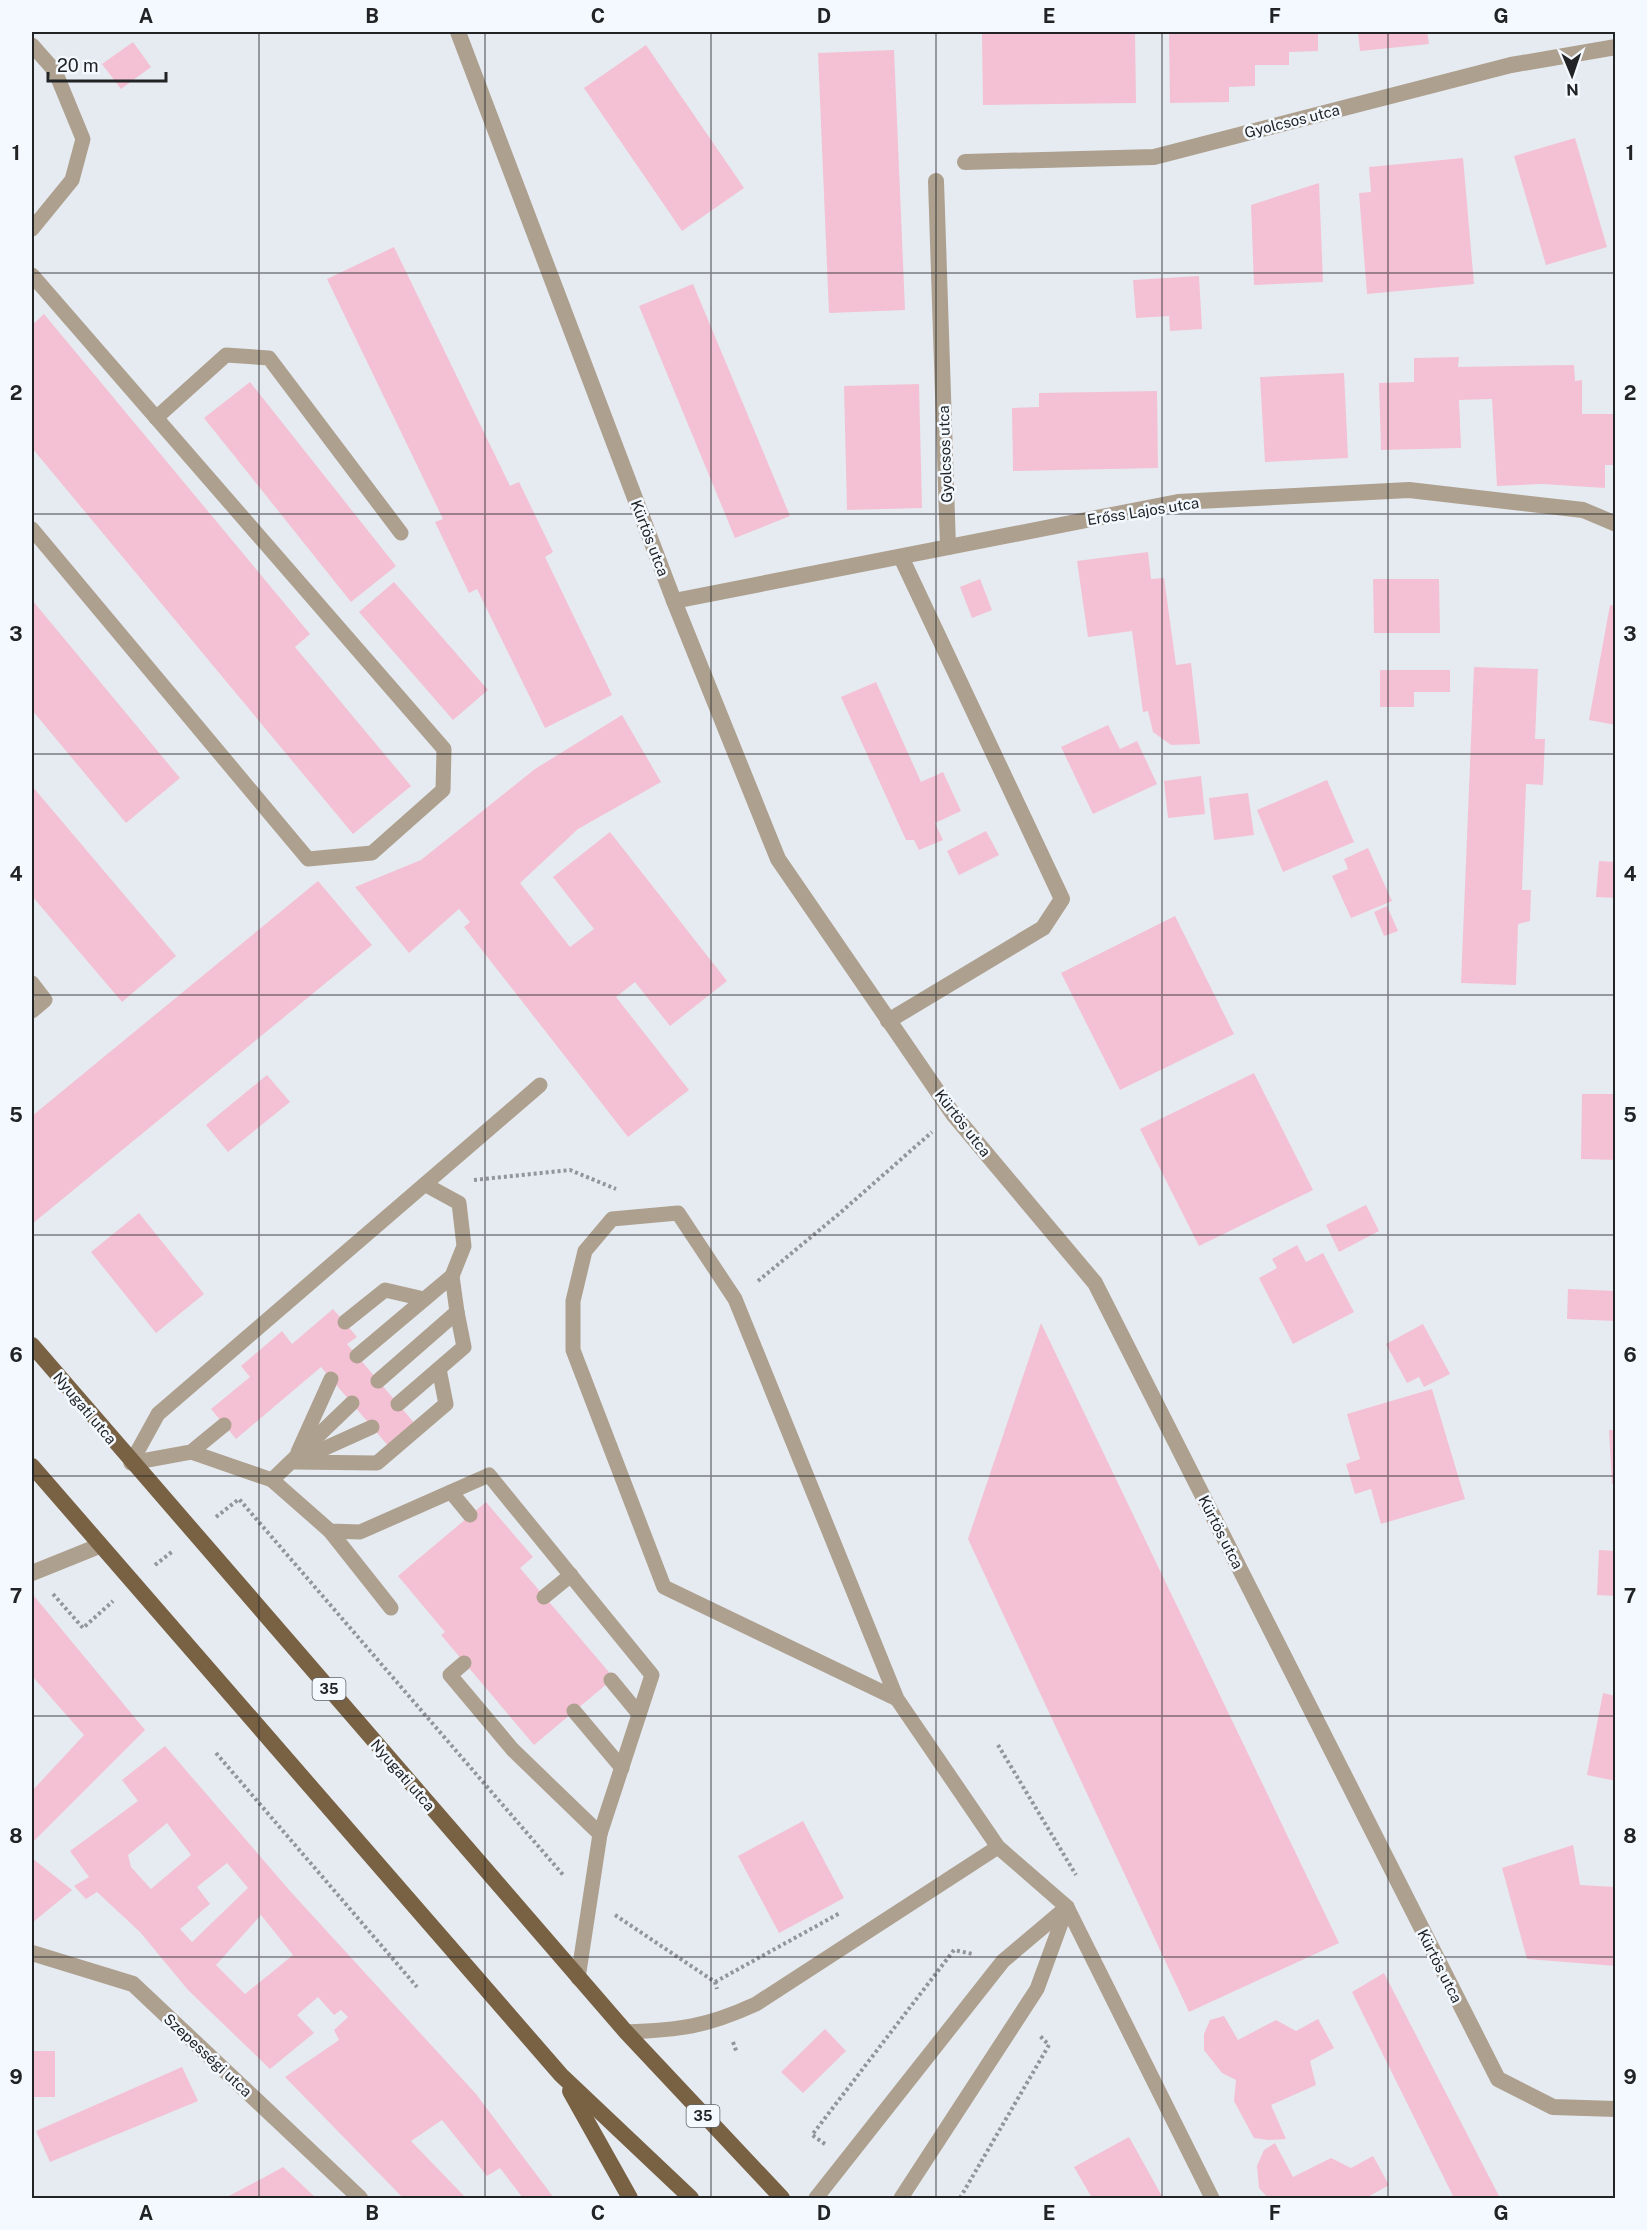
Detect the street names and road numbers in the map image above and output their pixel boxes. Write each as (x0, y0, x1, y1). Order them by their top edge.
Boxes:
street label: Gyolcsos utca (1243, 101, 1341, 141)
street label: Gyolcsos utca (935, 405, 955, 503)
street label: Erőss Lajos utca (1086, 494, 1200, 528)
street label: Kürtös utca (628, 498, 672, 578)
street label: Kürtös utca (932, 1086, 994, 1160)
street label: Nyugati utca (50, 1368, 120, 1448)
street label: Kürtös utca (1195, 1492, 1247, 1572)
road number: 35 (312, 1678, 346, 1700)
street label: Nyugati utca (367, 1736, 439, 1814)
street label: Kürtös utca (1414, 1926, 1466, 2006)
street label: Szepességi utca (161, 2010, 255, 2100)
road number: 35 (686, 2105, 720, 2127)

